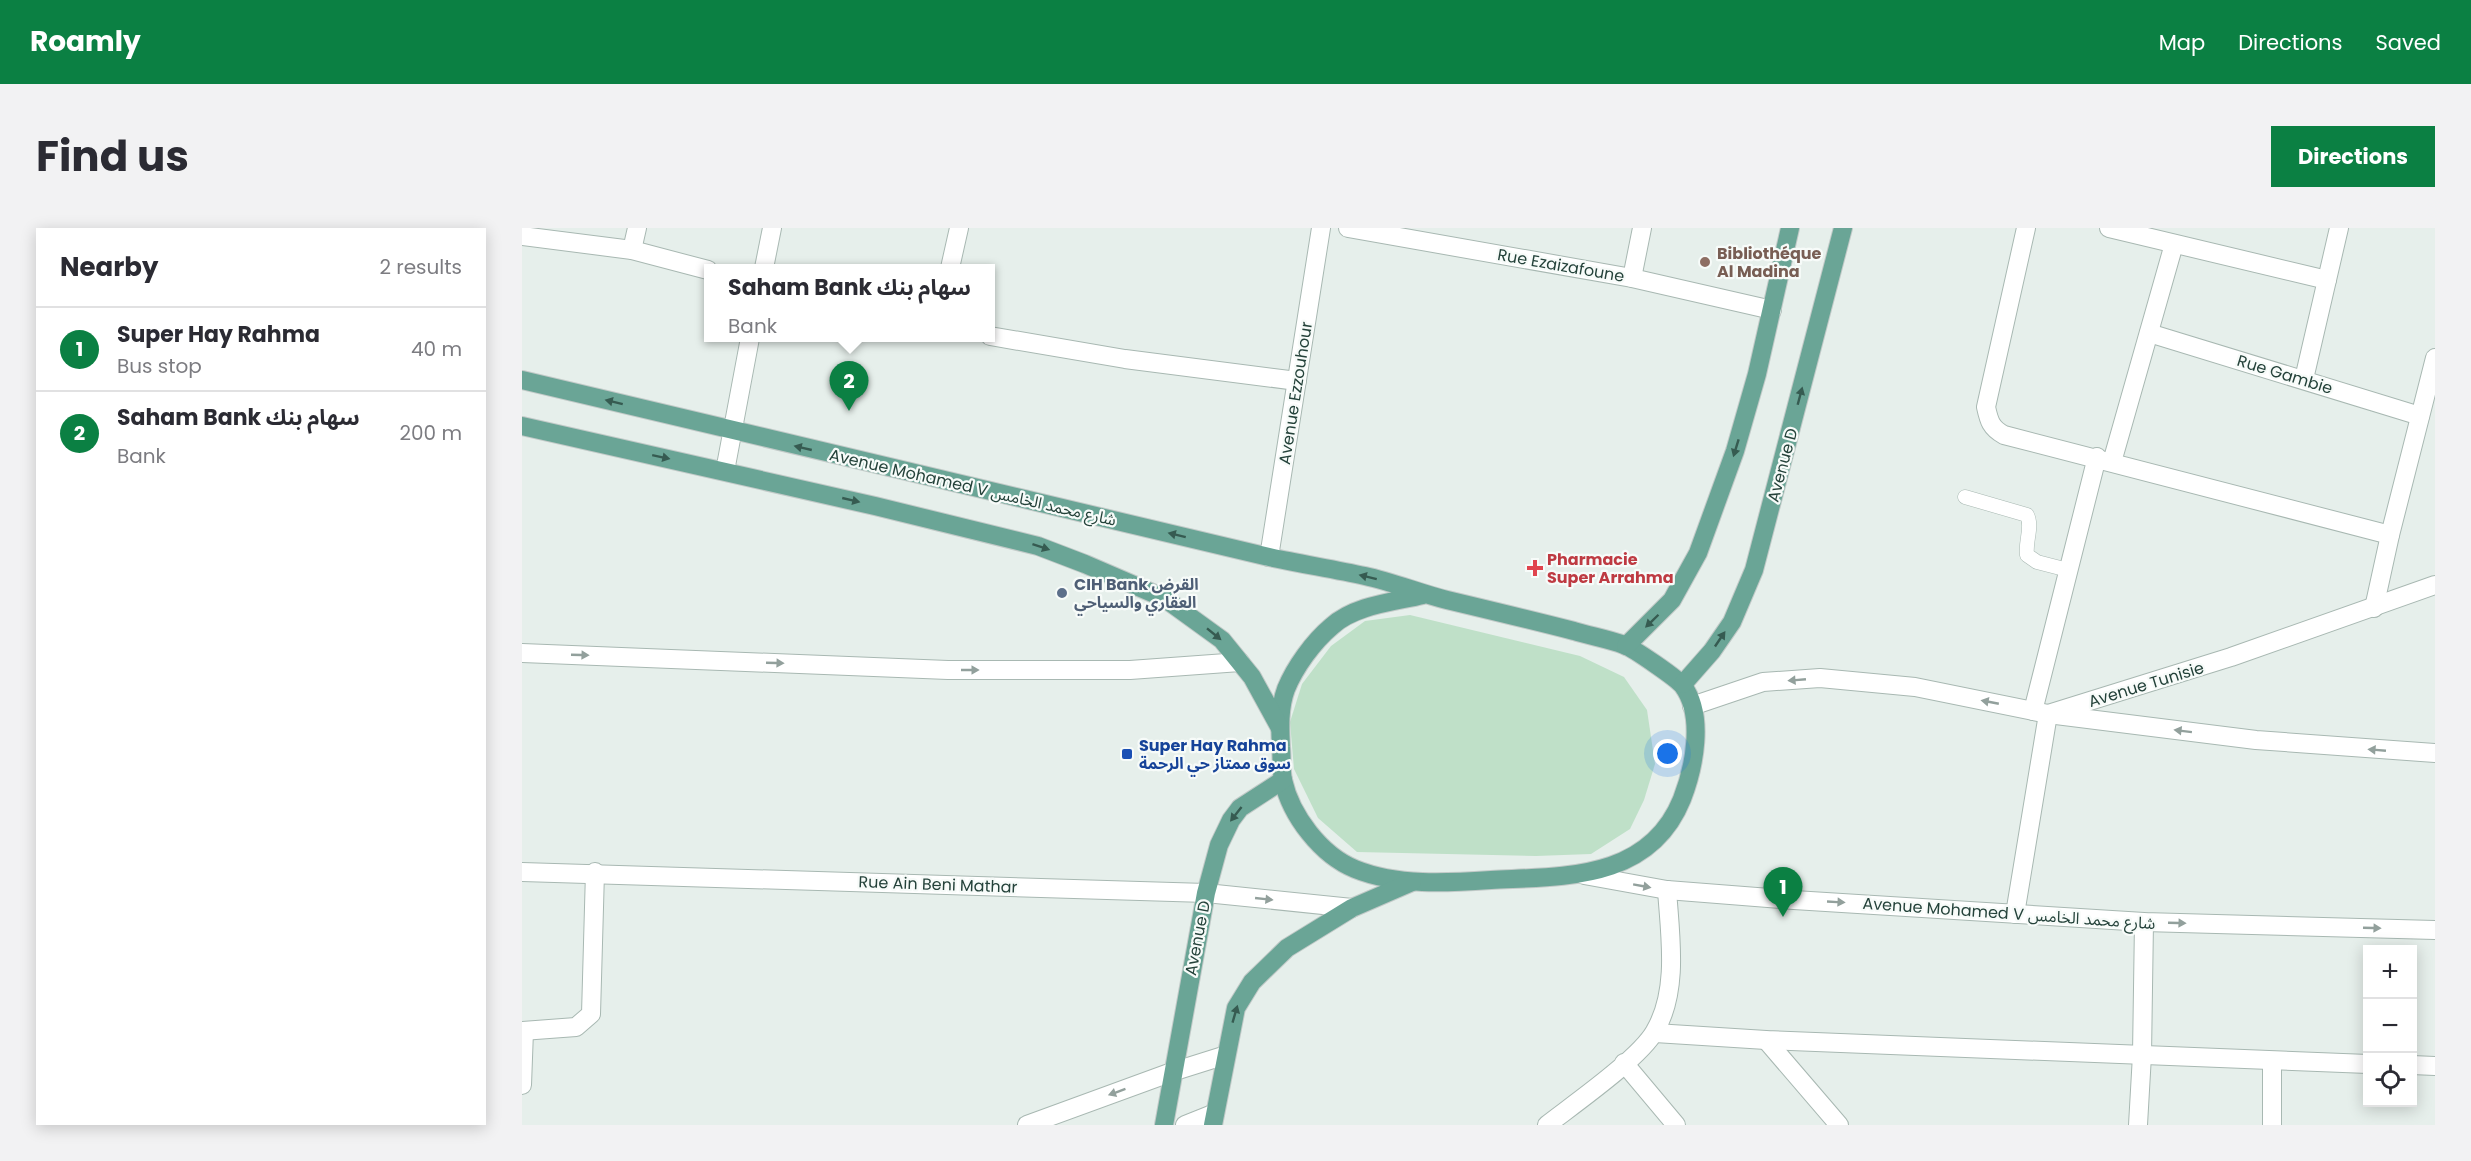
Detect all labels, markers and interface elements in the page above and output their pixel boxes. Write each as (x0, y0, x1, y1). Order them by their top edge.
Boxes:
text: Roamly (30, 22, 141, 61)
text: Map (2159, 28, 2205, 57)
text: Directions (2238, 28, 2342, 57)
text: Saved (2375, 28, 2441, 57)
button: Directions (2271, 126, 2435, 187)
text: Find us (36, 127, 189, 186)
place label: Bibliothéque Al Madina (1717, 242, 1822, 283)
street label: Rue Ezaizafoune (1496, 243, 1626, 288)
text: Nearby (60, 249, 158, 285)
text: 2 results (379, 253, 462, 281)
marker: Bibliothéque Al Madina (1698, 255, 1712, 269)
popup (704, 264, 995, 342)
text: Saham Bank سهام بنك (728, 272, 971, 303)
text: Bank (728, 312, 777, 340)
text: Super Hay Rahma (117, 319, 320, 350)
street label: Avenue Ezzouhour (1273, 320, 1318, 466)
text: 1 (76, 335, 83, 363)
text: 40 m (411, 335, 462, 363)
street label: Rue Gambie (2234, 349, 2335, 400)
text: Bus stop (117, 352, 202, 380)
pin: 2 (830, 362, 868, 411)
one-way arrow (1796, 386, 1806, 405)
one-way arrow (605, 397, 623, 407)
text: Saham Bank سهام بنك (117, 402, 360, 433)
text: 2 (74, 419, 85, 447)
text: 200 m (399, 419, 462, 447)
street label: Avenue D (1762, 426, 1803, 505)
one-way arrow (1731, 439, 1740, 457)
text: Bank (117, 442, 166, 470)
one-way arrow (794, 442, 813, 452)
street label: Avenue Mohamed V شارع محمد الخامس (827, 443, 1119, 533)
one-way arrow (652, 453, 671, 462)
one-way arrow (842, 496, 861, 506)
one-way arrow (1168, 530, 1186, 540)
one-way arrow (1032, 543, 1050, 552)
place label: Pharmacie Super Arrahma (1547, 548, 1674, 589)
marker: Pharmacie Super Arrahma (1528, 561, 1542, 575)
one-way arrow (1358, 572, 1377, 582)
place label: CIH Bank القرض العقاري والسياحي (1074, 573, 1199, 616)
marker: CIH Bank القرض العقاري والسياحي (1055, 586, 1069, 600)
one-way arrow (1646, 614, 1660, 628)
one-way arrow (1206, 627, 1222, 640)
one-way arrow (1714, 632, 1726, 648)
one-way arrow (571, 651, 590, 660)
street label: Avenue Tunisie (2086, 656, 2207, 713)
one-way arrow (766, 659, 785, 668)
one-way arrow (961, 665, 980, 675)
one-way arrow (1787, 675, 1806, 684)
one-way arrow (1980, 697, 1999, 706)
one-way arrow (2173, 726, 2192, 736)
place label: Super Hay Rahma سوق ممتاز حي الرحمة (1139, 734, 1291, 777)
your location (1653, 739, 1682, 768)
one-way arrow (2367, 745, 2386, 755)
marker: Super Hay Rahma سوق ممتاز حي الرحمة (1120, 747, 1134, 761)
one-way arrow (1231, 806, 1243, 821)
pin: 1 (1764, 868, 1802, 917)
street label: Rue Ain Beni Mathar (858, 870, 1018, 899)
one-way arrow (1633, 882, 1652, 891)
street label: Avenue Mohamed V شارع محمد الخامس (1862, 892, 2156, 936)
one-way arrow (1255, 894, 1274, 904)
one-way arrow (1827, 897, 1846, 906)
street label: Avenue D (1179, 899, 1216, 977)
one-way arrow (2168, 918, 2187, 928)
one-way arrow (2363, 924, 2382, 933)
map controls (2363, 945, 2417, 1107)
button: + (2363, 945, 2417, 999)
button: − (2363, 999, 2417, 1053)
one-way arrow (1231, 1005, 1240, 1023)
button: locate (2363, 1053, 2417, 1107)
one-way arrow (1107, 1088, 1125, 1098)

